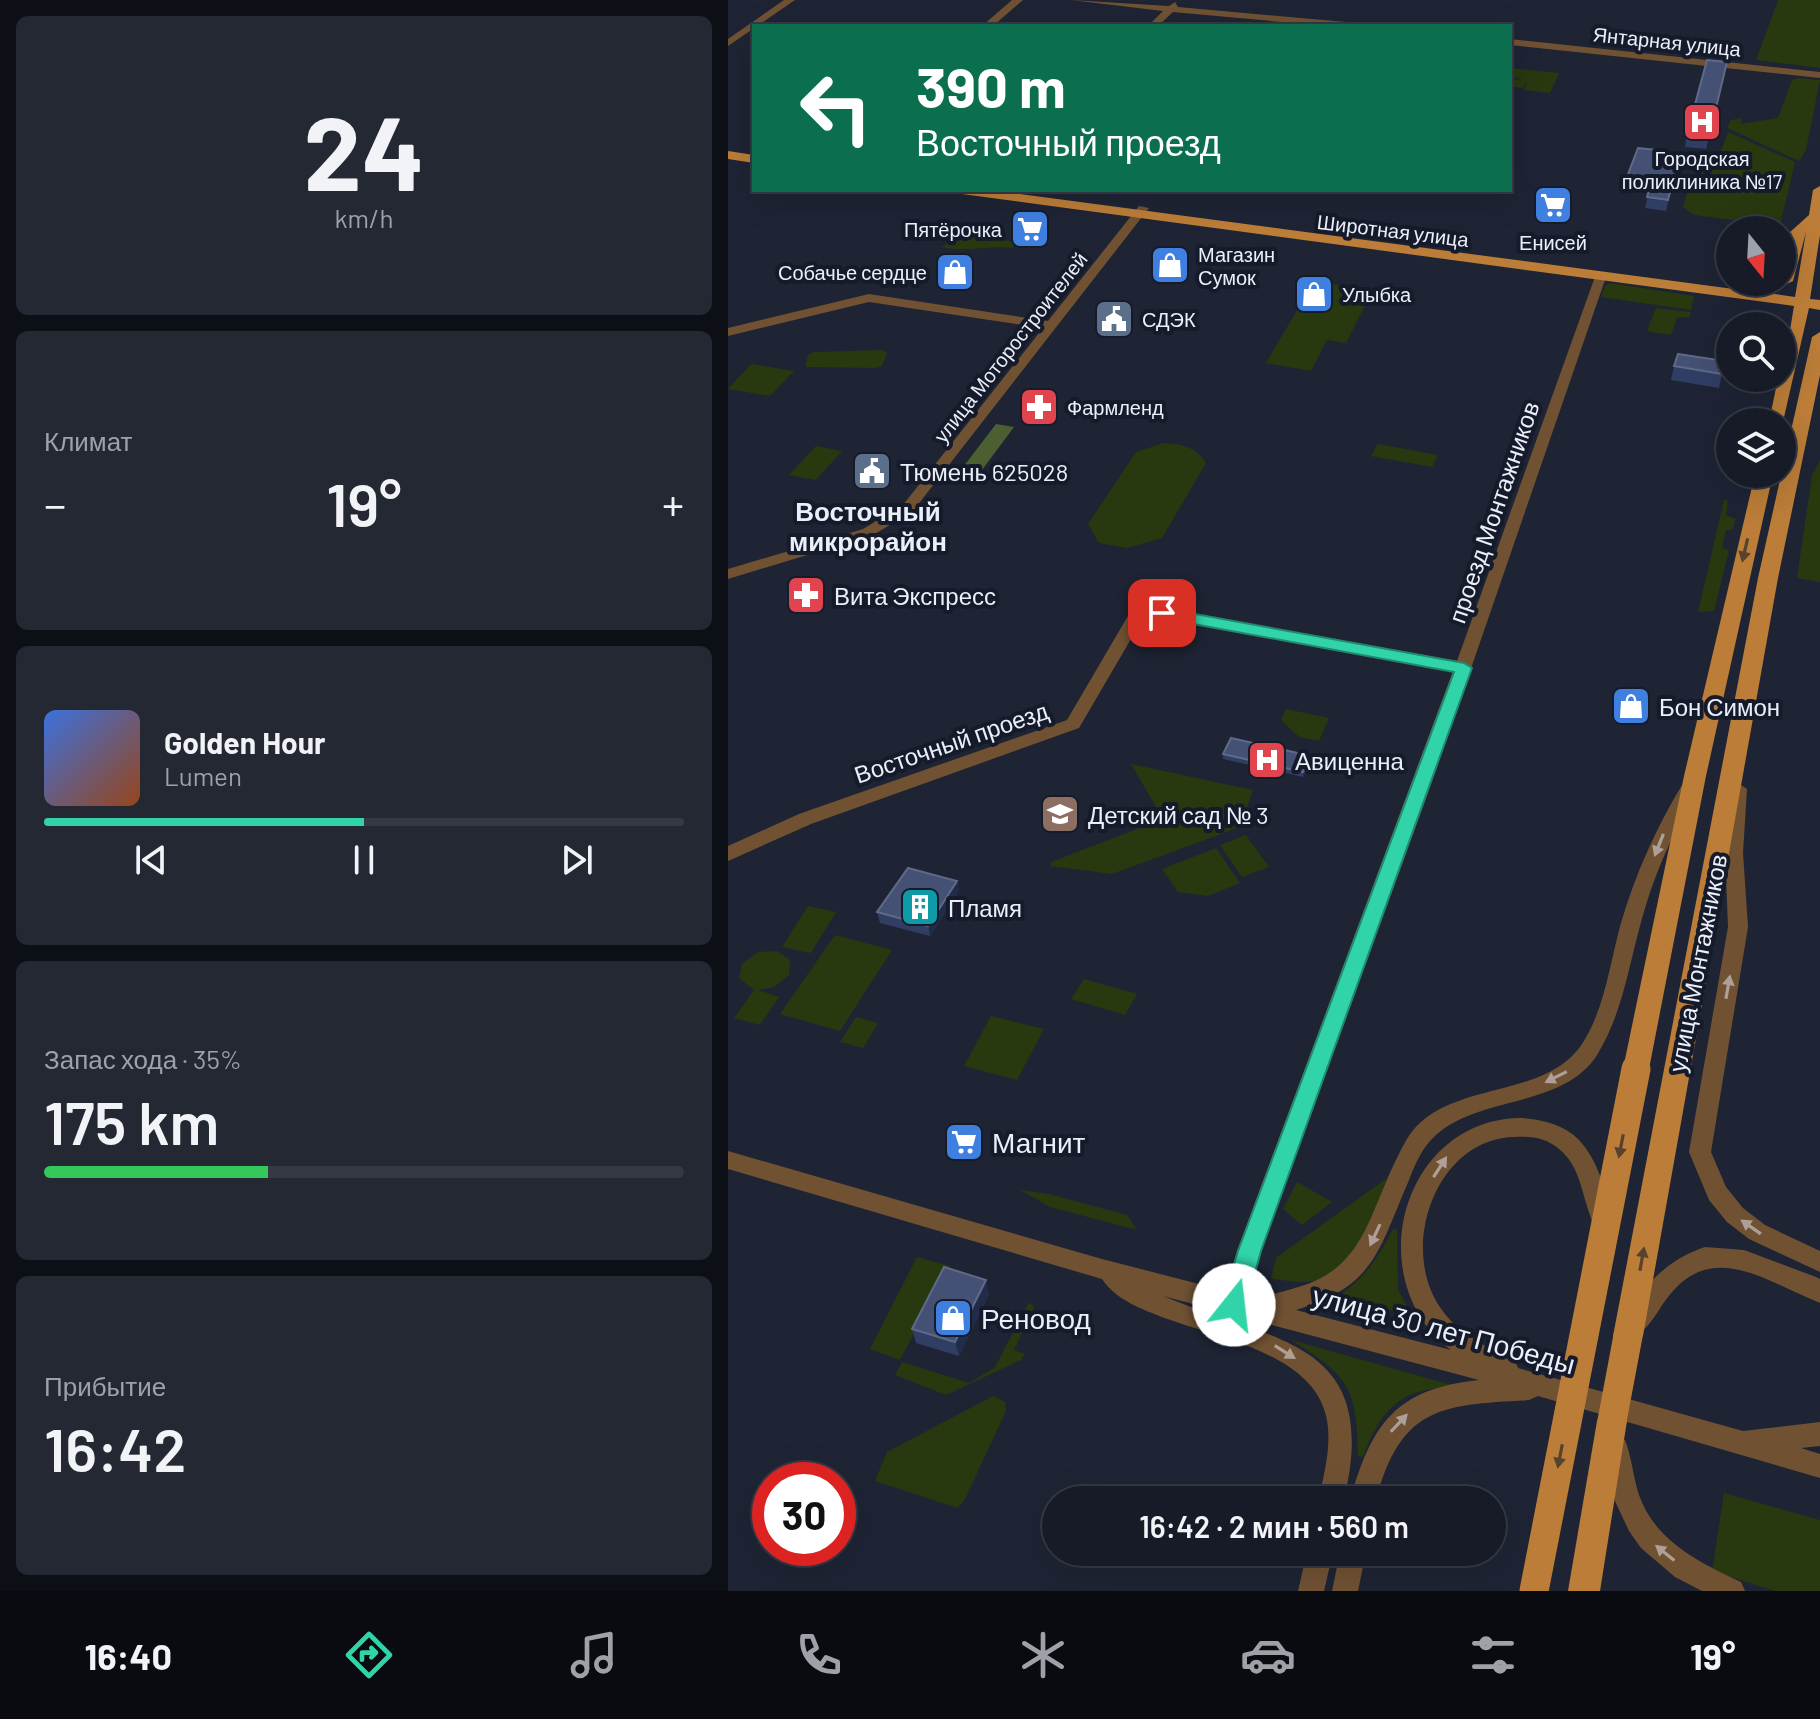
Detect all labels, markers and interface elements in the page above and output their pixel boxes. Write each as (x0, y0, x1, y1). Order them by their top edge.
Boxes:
street label: Янтарная улица (1592, 21, 1743, 61)
text: 390 m (916, 52, 1066, 119)
icon: left (784, 56, 888, 160)
text: 24 (303, 87, 425, 212)
hospital icon: Городская поликлиника №17 (1681, 101, 1723, 143)
text: Восточный проезд (916, 120, 1221, 163)
place label: Городская поликлиника №17 (1622, 146, 1783, 193)
supermarket icon: Енисей (1532, 184, 1574, 226)
text: km/h (335, 202, 393, 233)
supermarket icon: Пятёрочка (1009, 208, 1051, 250)
street label: Широтная улица (1316, 209, 1471, 251)
north arrow (1716, 216, 1796, 296)
map controls (1716, 216, 1796, 488)
place label: Пятёрочка (904, 217, 1003, 241)
place label: Енисей (1519, 230, 1587, 254)
place label: Магазин Сумок (1198, 242, 1275, 289)
shop icon: Магазин Сумок (1149, 244, 1191, 286)
street label: улица Моторостроителей (928, 247, 1092, 447)
shop icon: Собачье сердце (934, 251, 976, 293)
place label: Собачье сердце (778, 260, 927, 284)
shop icon: Улыбка (1293, 273, 1335, 315)
place label: Улыбка (1342, 282, 1412, 306)
public building icon: СДЭК (1093, 298, 1135, 340)
place label: СДЭК (1142, 307, 1196, 331)
button: search (1716, 312, 1796, 392)
pharmacy icon: Фармленд (1018, 386, 1060, 428)
place label: Фармленд (1067, 395, 1164, 419)
street label: проезд Монтажников (1441, 397, 1545, 627)
button: layers (1716, 408, 1796, 488)
text: Климат (44, 425, 133, 456)
public building icon: Тюмень 625028 (851, 450, 893, 492)
place label: Тюмень 625028 (900, 457, 1068, 486)
text: 19° (326, 467, 402, 539)
text: − (44, 477, 66, 530)
text: + (662, 477, 684, 530)
district label: Восточный микрорайон (789, 495, 947, 556)
one-way arrow (1738, 537, 1751, 562)
pharmacy icon: Вита Экспресс (785, 574, 827, 616)
pin (1128, 579, 1196, 647)
place label: Вита Экспресс (834, 581, 996, 610)
icon: arrive (1140, 591, 1184, 635)
shop icon: Бон Симон (1610, 685, 1652, 727)
place label: Бон Симон (1659, 692, 1780, 721)
street label: Восточный проезд (850, 695, 1052, 789)
text: Golden Hour (164, 724, 326, 760)
hospital icon: Авиценна (1246, 739, 1288, 781)
place label: Авиценна (1295, 746, 1404, 775)
text: Lumen (164, 760, 242, 791)
school or university icon: Детский сад № 3 (1039, 793, 1081, 835)
place label: Детский сад № 3 (1088, 800, 1269, 829)
one-way arrow (1653, 833, 1666, 857)
icon: previous (129, 838, 173, 882)
icon: pause (342, 838, 386, 882)
icon: next (555, 838, 599, 882)
street label: улица Монтажников (1662, 852, 1732, 1074)
building icon: Пламя (899, 886, 941, 928)
place label: Пламя (948, 893, 1022, 922)
one-way arrow (1722, 974, 1734, 999)
text: Запас хода · 35% (44, 1043, 242, 1074)
one-way arrow (1545, 1070, 1568, 1083)
text: 175 km (44, 1085, 219, 1157)
supermarket icon: Магнит (943, 1121, 985, 1163)
place label: Магнит (992, 1125, 1086, 1159)
one-way arrow (1614, 1134, 1626, 1159)
one-way arrow (1433, 1156, 1448, 1177)
one-way arrow (1740, 1219, 1761, 1234)
one-way arrow (1368, 1224, 1381, 1247)
one-way arrow (1637, 1246, 1649, 1271)
position arrow (1192, 1263, 1276, 1347)
street label: улица 30 лет Победы (1309, 1278, 1579, 1380)
shop icon: Реновод (932, 1297, 974, 1339)
place label: Реновод (981, 1301, 1091, 1335)
one-way arrow (1274, 1345, 1296, 1359)
text: Прибытие (44, 1370, 166, 1401)
text: 16:42 (44, 1412, 186, 1484)
one-way arrow (1389, 1414, 1408, 1433)
one-way arrow (1553, 1444, 1566, 1469)
speed limit sign: 30 (752, 1462, 856, 1566)
text: 16:42 · 2 мин · 560 m (1139, 1508, 1409, 1544)
one-way arrow (1655, 1545, 1675, 1562)
icon: directions (341, 1627, 397, 1683)
icon: music (566, 1627, 622, 1683)
icon: phone (791, 1627, 847, 1683)
icon: climate (1015, 1627, 1071, 1683)
icon: car (1240, 1627, 1296, 1683)
icon: filters (1465, 1627, 1521, 1683)
text: 16:40 (84, 1634, 172, 1677)
text: 19° (1690, 1634, 1735, 1677)

